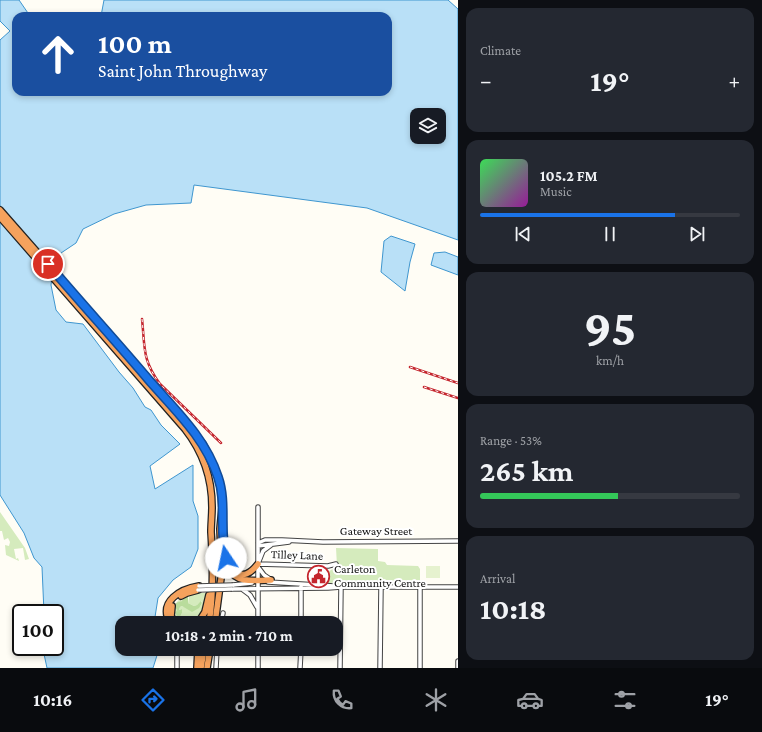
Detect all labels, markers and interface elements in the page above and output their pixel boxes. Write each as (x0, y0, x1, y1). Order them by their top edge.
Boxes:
icon: ahead (32, 28, 84, 80)
text: 100 m (98, 28, 172, 59)
text: Climate (480, 43, 521, 58)
text: Saint John Throughway (98, 61, 267, 81)
text: 19° (590, 64, 630, 97)
text: − (480, 68, 492, 93)
text: + (728, 68, 740, 93)
map controls (410, 108, 446, 144)
button: layers (410, 108, 446, 144)
text: 105.2 FM (540, 168, 598, 184)
text: Music (540, 184, 572, 199)
icon: previous (512, 223, 534, 245)
icon: pause (599, 223, 621, 245)
icon: next (686, 223, 708, 245)
pin (31, 247, 65, 281)
icon: arrive (37, 253, 59, 275)
text: 95 (583, 298, 637, 356)
text: km/h (596, 353, 624, 368)
text: Range · 53% (480, 433, 542, 448)
text: 265 km (480, 454, 573, 487)
street label: Gateway Street (340, 524, 413, 538)
position arrow (205, 537, 247, 579)
street label: Tilley Lane (271, 547, 323, 563)
place label: Carleton Community Centre (334, 562, 426, 590)
public building icon: Carleton Community Centre (305, 563, 331, 589)
text: Arrival (480, 571, 515, 586)
text: 10:18 (480, 592, 546, 625)
speed limit sign: 100 (12, 604, 64, 656)
text: 10:18 · 2 min · 710 m (165, 628, 293, 644)
icon: directions (139, 686, 167, 714)
icon: music (233, 686, 261, 714)
icon: phone (328, 686, 356, 714)
icon: climate (422, 686, 450, 714)
icon: car (516, 686, 544, 714)
icon: filters (611, 686, 639, 714)
text: 10:16 (33, 690, 72, 710)
text: 19° (705, 690, 729, 710)

